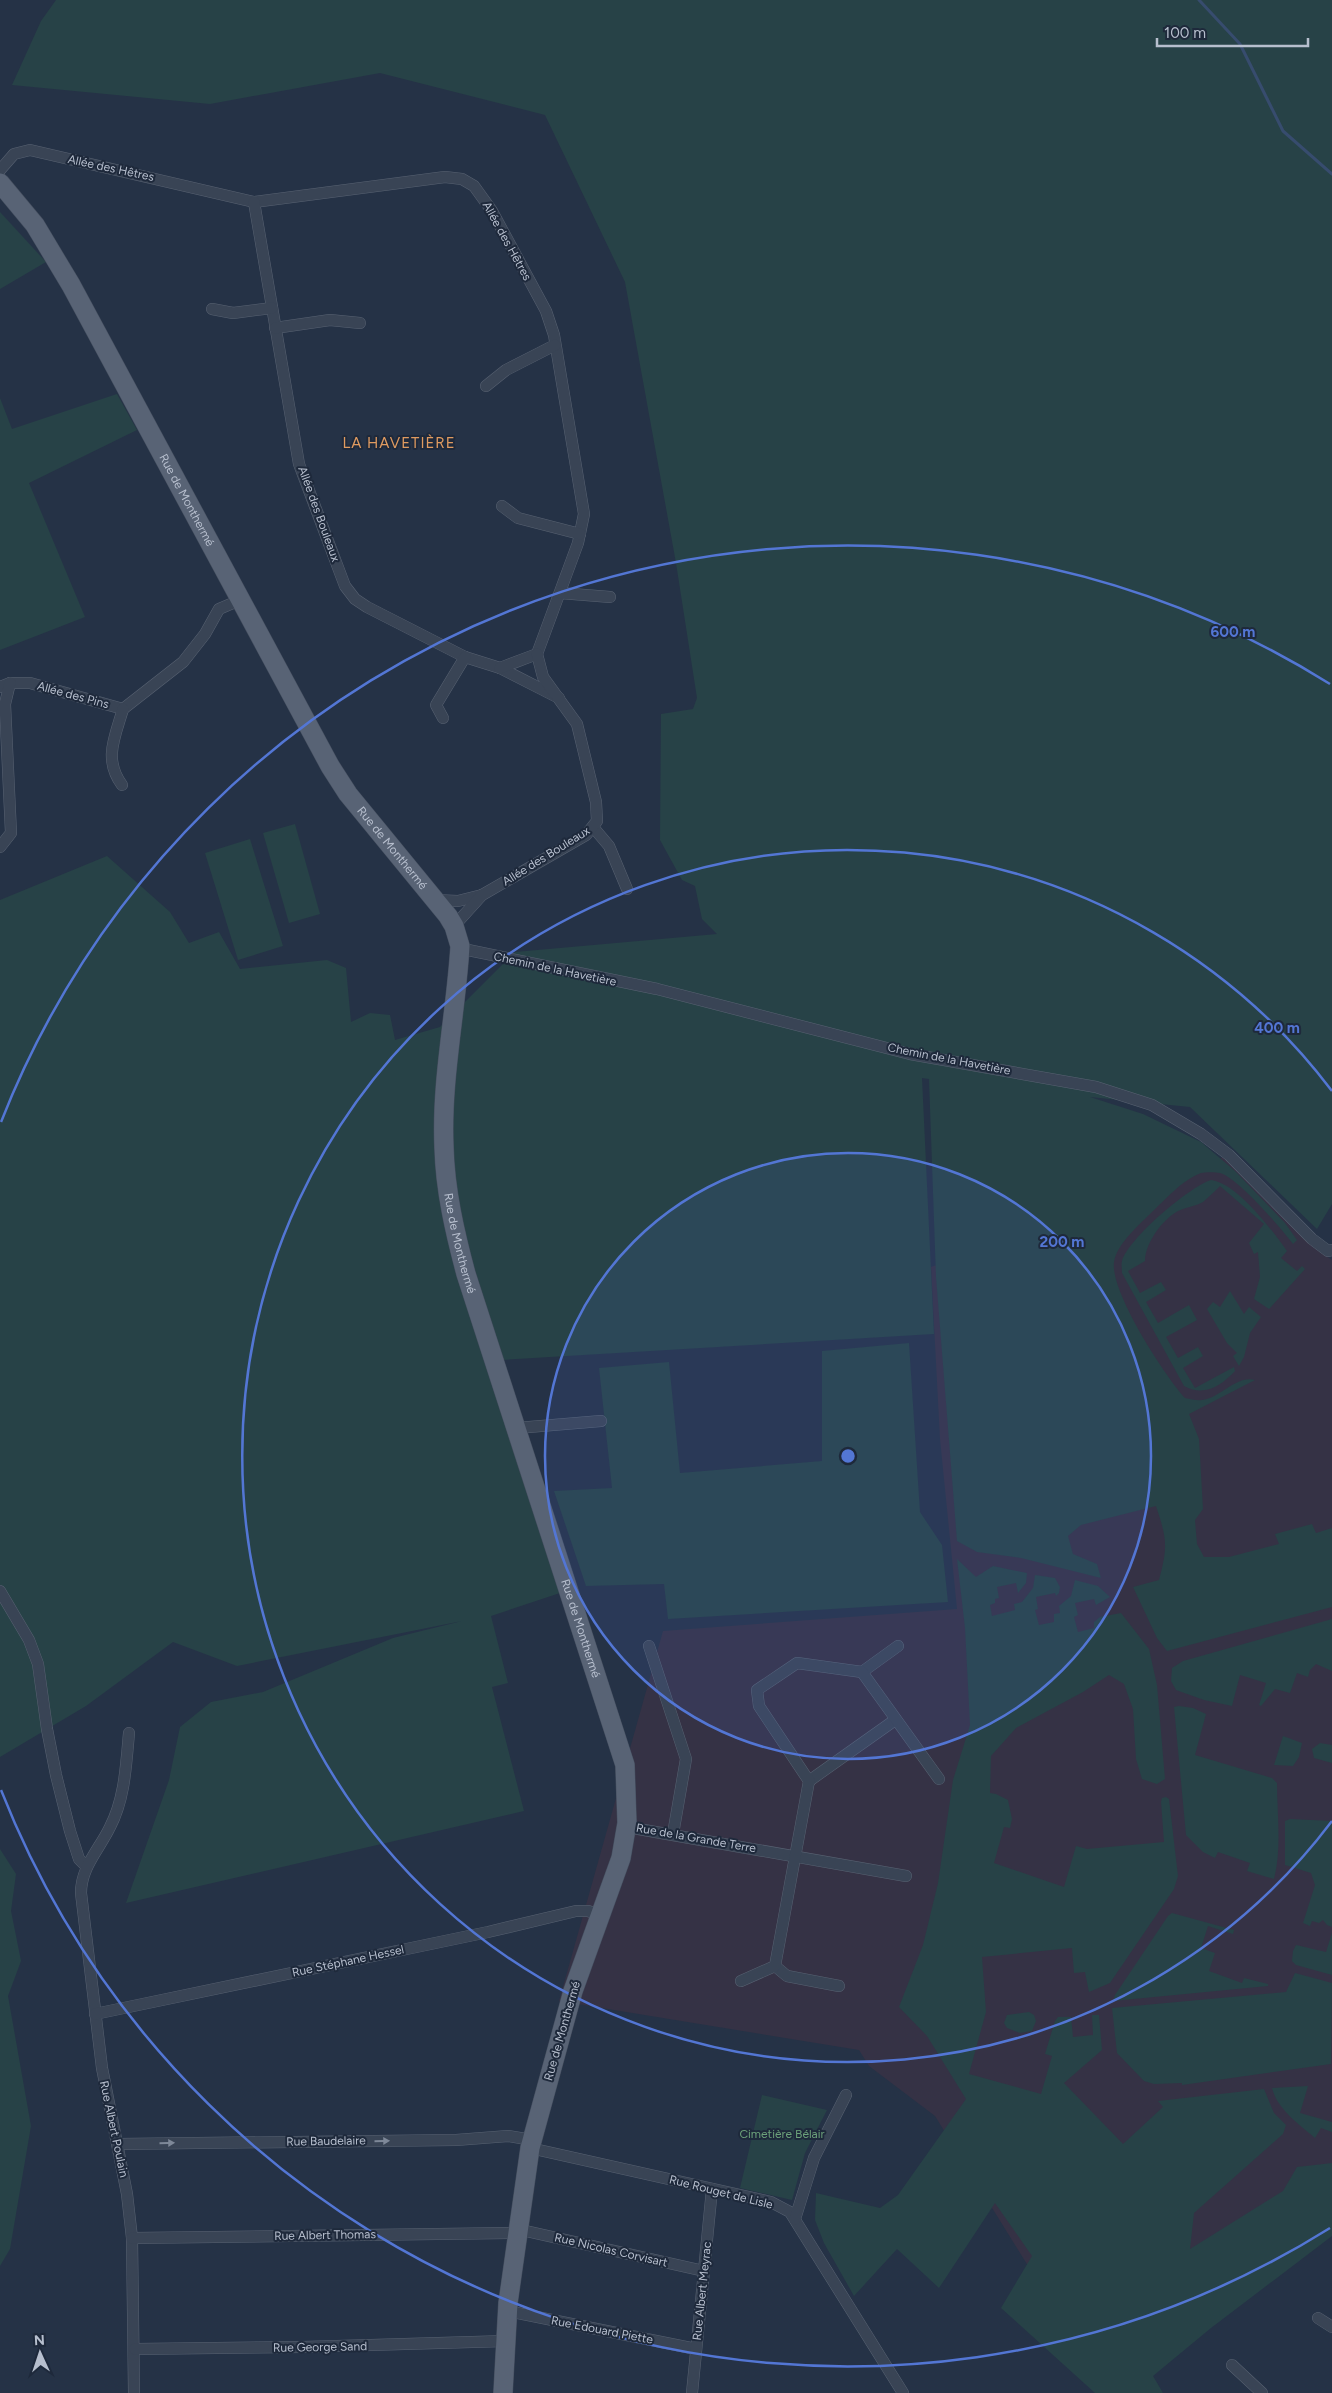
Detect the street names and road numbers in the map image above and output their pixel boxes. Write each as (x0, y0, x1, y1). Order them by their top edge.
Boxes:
street label: Allée des Hêtres (67, 152, 156, 184)
street label: Allée des Hêtres (480, 199, 535, 283)
street label: Rue de Monthermé (156, 452, 218, 549)
street label: Allée des Bouleaux (295, 464, 343, 564)
street label: Allée des Pins (36, 679, 111, 711)
street label: Rue de Monthermé (354, 804, 431, 892)
street label: Allée des Bouleaux (500, 823, 592, 889)
street label: Chemin de la Havetière (492, 949, 618, 989)
street label: Chemin de la Havetière (886, 1040, 1012, 1078)
street label: Rue de Monthermé (441, 1192, 479, 1295)
street label: Rue de Monthermé (558, 1577, 603, 1680)
street label: Rue de la Grande Terre (635, 1821, 758, 1856)
street label: Rue Stéphane Hessel (291, 1942, 405, 1980)
street label: Rue de Monthermé (541, 1979, 583, 2082)
street label: Rue Albert Poulain (97, 2079, 131, 2179)
street label: Rue Baudelaire (286, 2133, 366, 2149)
street label: Rue Rouget de Lisle (668, 2172, 775, 2212)
street label: Rue Albert Thomas (274, 2227, 376, 2243)
street label: Rue Nicolas Corvisart (553, 2230, 669, 2270)
street label: Rue Albert Meyrac (690, 2240, 714, 2341)
street label: Rue Edouard Piette (550, 2313, 655, 2347)
street label: Rue George Sand (273, 2339, 367, 2355)

